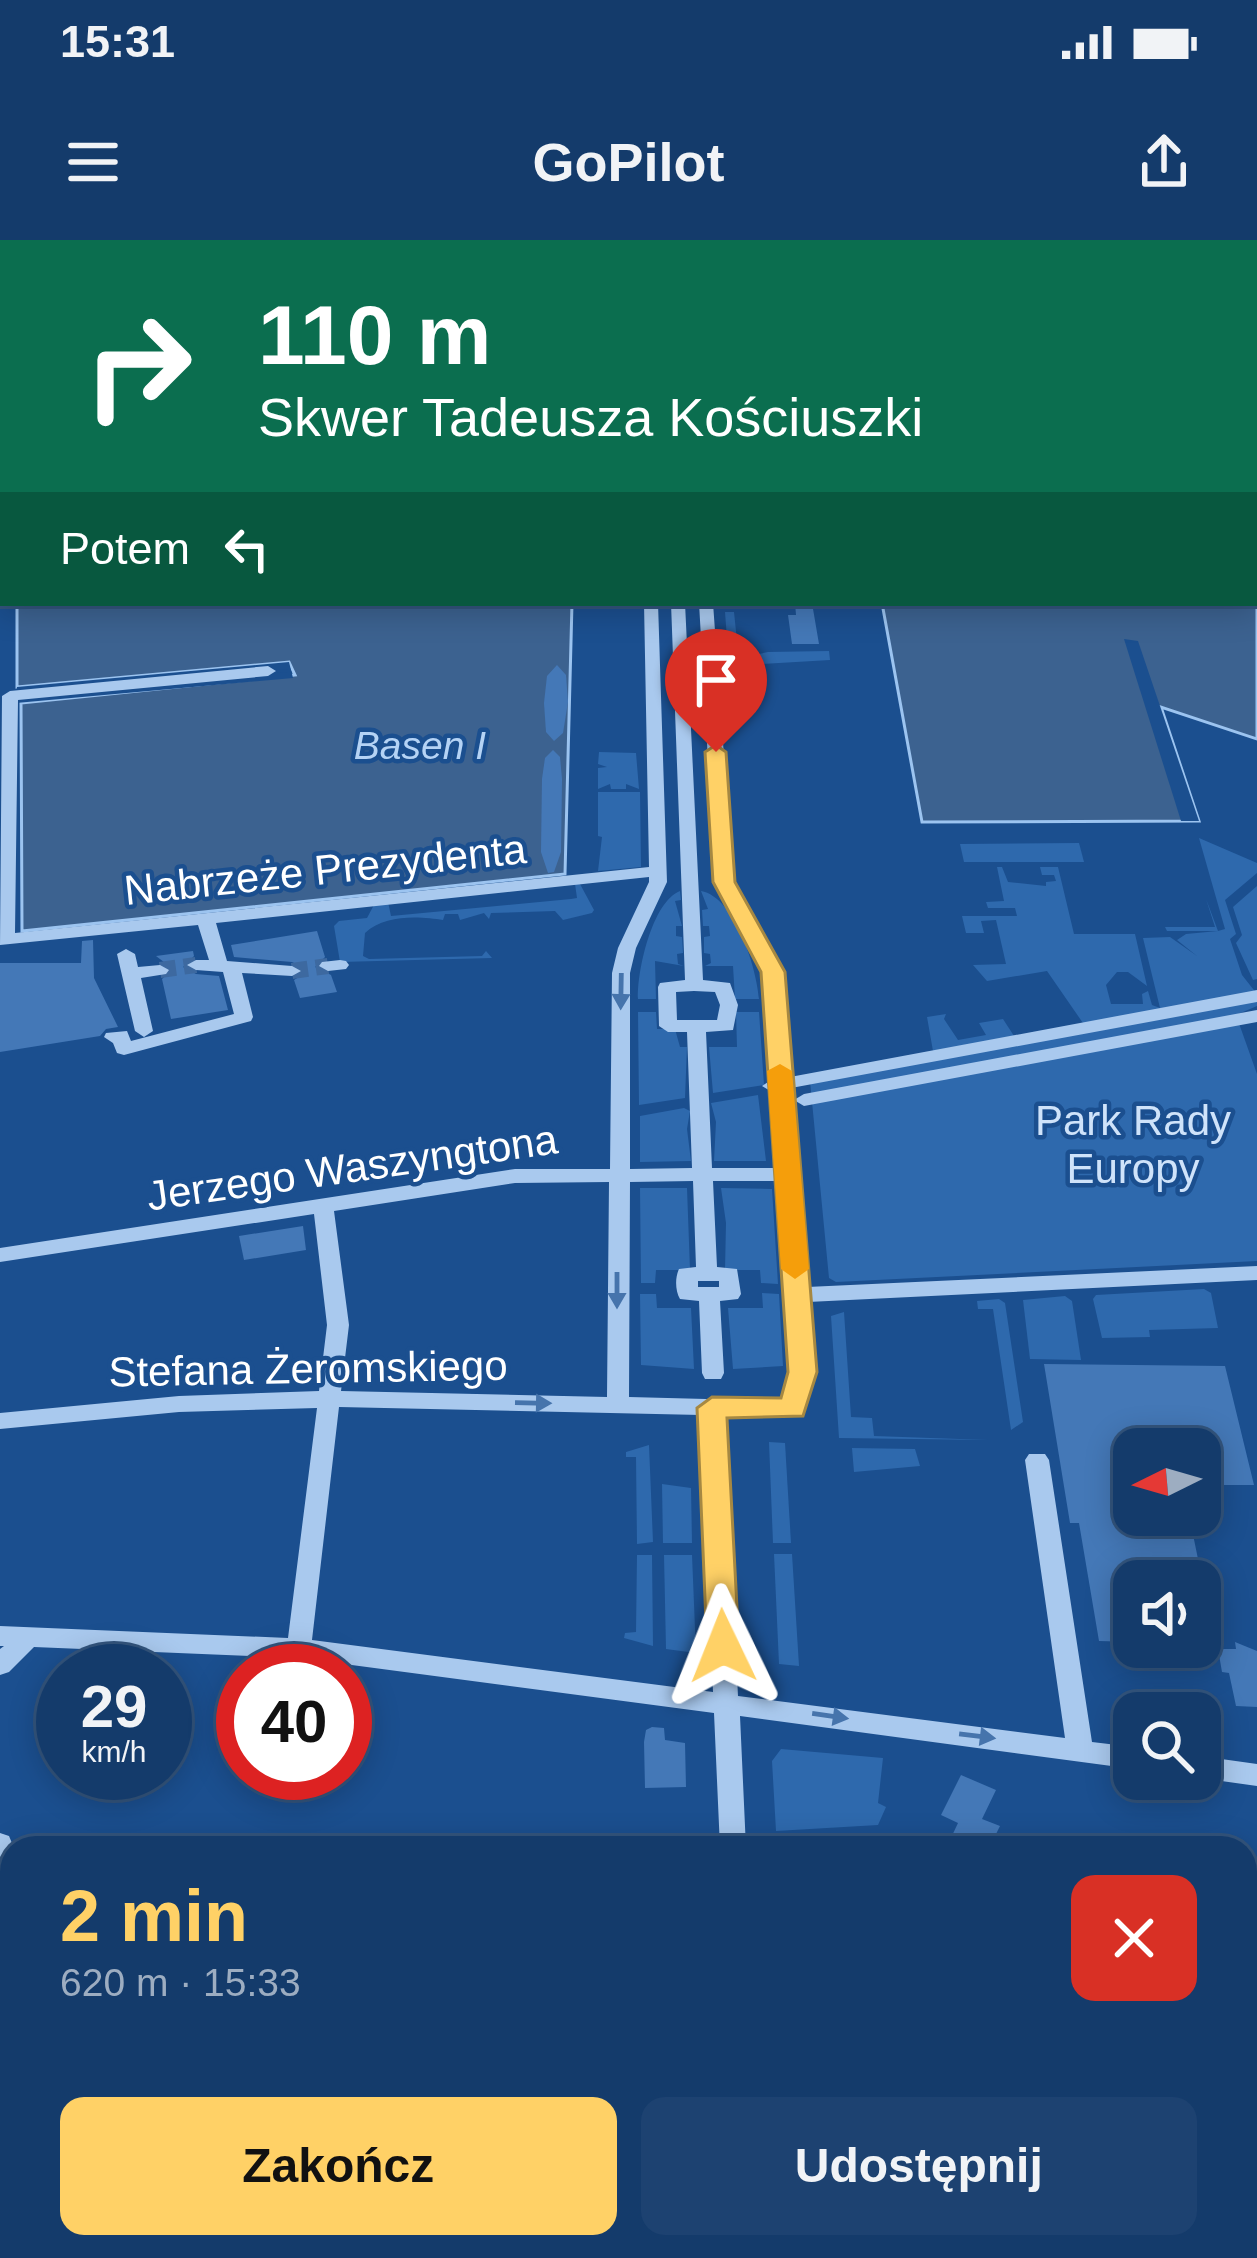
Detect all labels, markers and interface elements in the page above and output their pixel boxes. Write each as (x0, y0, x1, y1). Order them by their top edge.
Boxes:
text: 15:31 (60, 16, 175, 67)
icon: menu (60, 129, 126, 195)
icon: share (1131, 129, 1197, 195)
text: GoPilot (533, 132, 724, 192)
icon: right (60, 288, 216, 444)
text: 110 m (258, 288, 492, 382)
text: Skwer Tadeusza Kościuszki (258, 387, 923, 447)
icon: left (214, 516, 280, 582)
text: Potem (60, 523, 190, 574)
pin (665, 629, 767, 752)
icon: arrive (683, 647, 749, 713)
water label: Basen I (354, 724, 486, 767)
street label: Nabrzeże Prezydenta (122, 825, 529, 914)
one-way arrow (611, 973, 630, 1011)
park label: Park Rady Europy (1035, 1097, 1231, 1192)
street label: Jerzego Waszyngtona (144, 1115, 561, 1220)
one-way arrow (607, 1272, 627, 1310)
street label: Stefana Żeromskiego (108, 1342, 508, 1395)
one-way arrow (515, 1393, 553, 1413)
north arrow (1113, 1428, 1221, 1536)
map controls (1113, 1428, 1221, 1800)
button: sound (1113, 1560, 1221, 1668)
position arrow (660, 1583, 786, 1709)
speed limit sign: 40 (216, 1644, 372, 1800)
text: 29 (81, 1673, 147, 1740)
button: search (1113, 1692, 1221, 1800)
one-way arrow (811, 1707, 849, 1726)
one-way arrow (959, 1726, 997, 1745)
text: km/h (81, 1735, 147, 1768)
button: close (1071, 1875, 1197, 2001)
text: 2 min (60, 1876, 248, 1956)
text: 620 m · 15:33 (60, 1961, 301, 2004)
button: Zakończ (60, 2097, 617, 2235)
button: Udostępnij (641, 2097, 1197, 2235)

